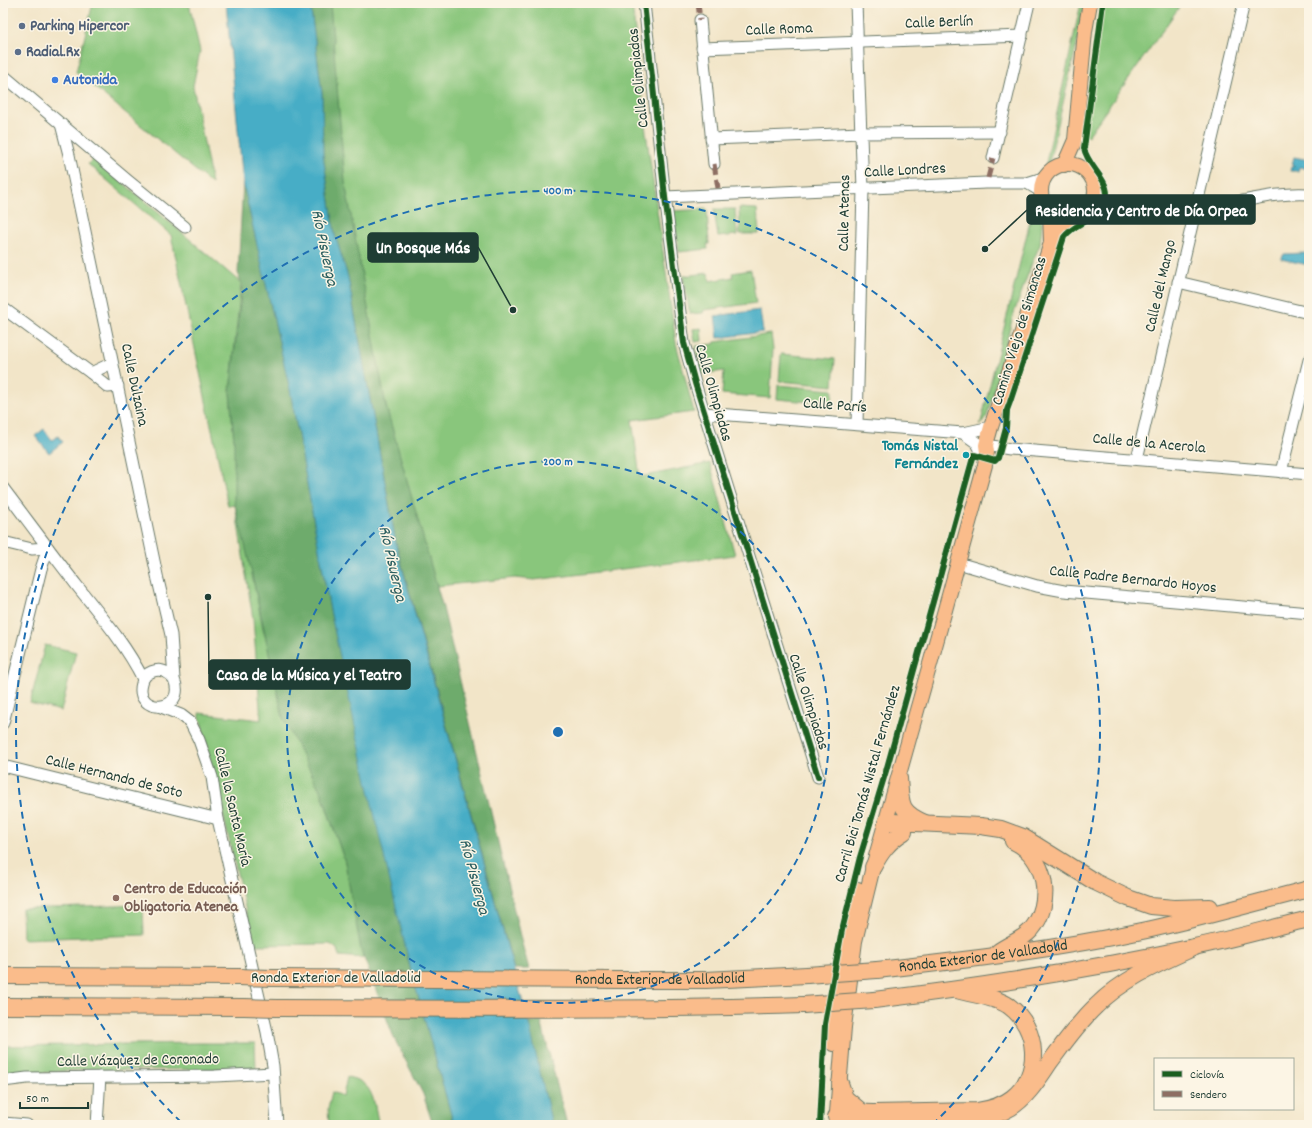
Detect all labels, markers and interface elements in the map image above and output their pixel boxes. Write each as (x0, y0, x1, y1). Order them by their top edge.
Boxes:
street label: Calle Berlín (904, 10, 974, 36)
place label: Parking Hipercor (30, 15, 130, 38)
street label: Calle Roma (745, 17, 813, 43)
marker: Parking Hipercor (17, 21, 27, 31)
street label: Calle Olimpiadas (622, 27, 656, 129)
place label: Radial.Rx (26, 41, 79, 64)
marker: Radial.Rx (13, 47, 23, 57)
place label: Autonida (63, 69, 118, 92)
marker: Autonida (50, 75, 60, 85)
street label: Calle Londres (863, 157, 947, 185)
street label: Calle Atenas (833, 174, 857, 252)
text: 400 m (543, 183, 573, 200)
callout: Residencia y Centro de Día Orpea (1027, 195, 1255, 224)
text: Residencia y Centro de Día Orpea (1035, 201, 1248, 225)
water label: Río Pisuerga (303, 208, 343, 289)
callout: Un Bosque Más (368, 233, 478, 262)
text: Un Bosque Más (376, 238, 470, 262)
street label: Calle del Mango (1139, 238, 1183, 334)
street label: Camino Viejo de Simancas (986, 253, 1054, 408)
street label: Calle Dulzaina (114, 341, 154, 429)
street label: Calle Olimpiadas (688, 342, 738, 445)
street label: Calle París (802, 392, 868, 420)
street label: Calle de la Acerola (1091, 428, 1207, 460)
place label: Tomás Nistal Fernández (882, 435, 959, 476)
marker: Tomás Nistal Fernández (961, 450, 971, 460)
text: 200 m (543, 454, 573, 471)
water label: Río Pisuerga (371, 524, 412, 605)
street label: Calle Padre Bernardo Hoyos (1048, 560, 1218, 600)
street label: Calle Olimpiadas (782, 651, 834, 753)
callout: Casa de la Música y el Teatro (209, 660, 410, 689)
text: Casa de la Música y el Teatro (216, 665, 402, 689)
street label: Carril Bici Tomás Nistal Fernández (829, 682, 907, 886)
centre of rings (551, 725, 565, 739)
street label: Calle la Santa María (207, 745, 257, 869)
street label: Calle Hernando de Soto (43, 749, 185, 805)
water label: Río Pisuerga (451, 837, 495, 918)
place label: Centro de Educación Obligatoria Atenea (124, 878, 247, 919)
marker: Centro de Educación Obligatoria Atenea (111, 893, 121, 903)
street label: Ronda Exterior de Valladolid (897, 934, 1069, 979)
street label: Ronda Exterior de Valladolid (251, 967, 421, 990)
street label: Ronda Exterior de Valladolid (575, 967, 746, 992)
street label: Calle Vázquez de Coronado (57, 1048, 219, 1074)
legend (1154, 1058, 1294, 1110)
text: Ciclovía (1190, 1067, 1224, 1084)
scale bar (20, 1084, 88, 1110)
text: Sendero (1190, 1087, 1227, 1104)
text: 50 m (26, 1091, 49, 1108)

